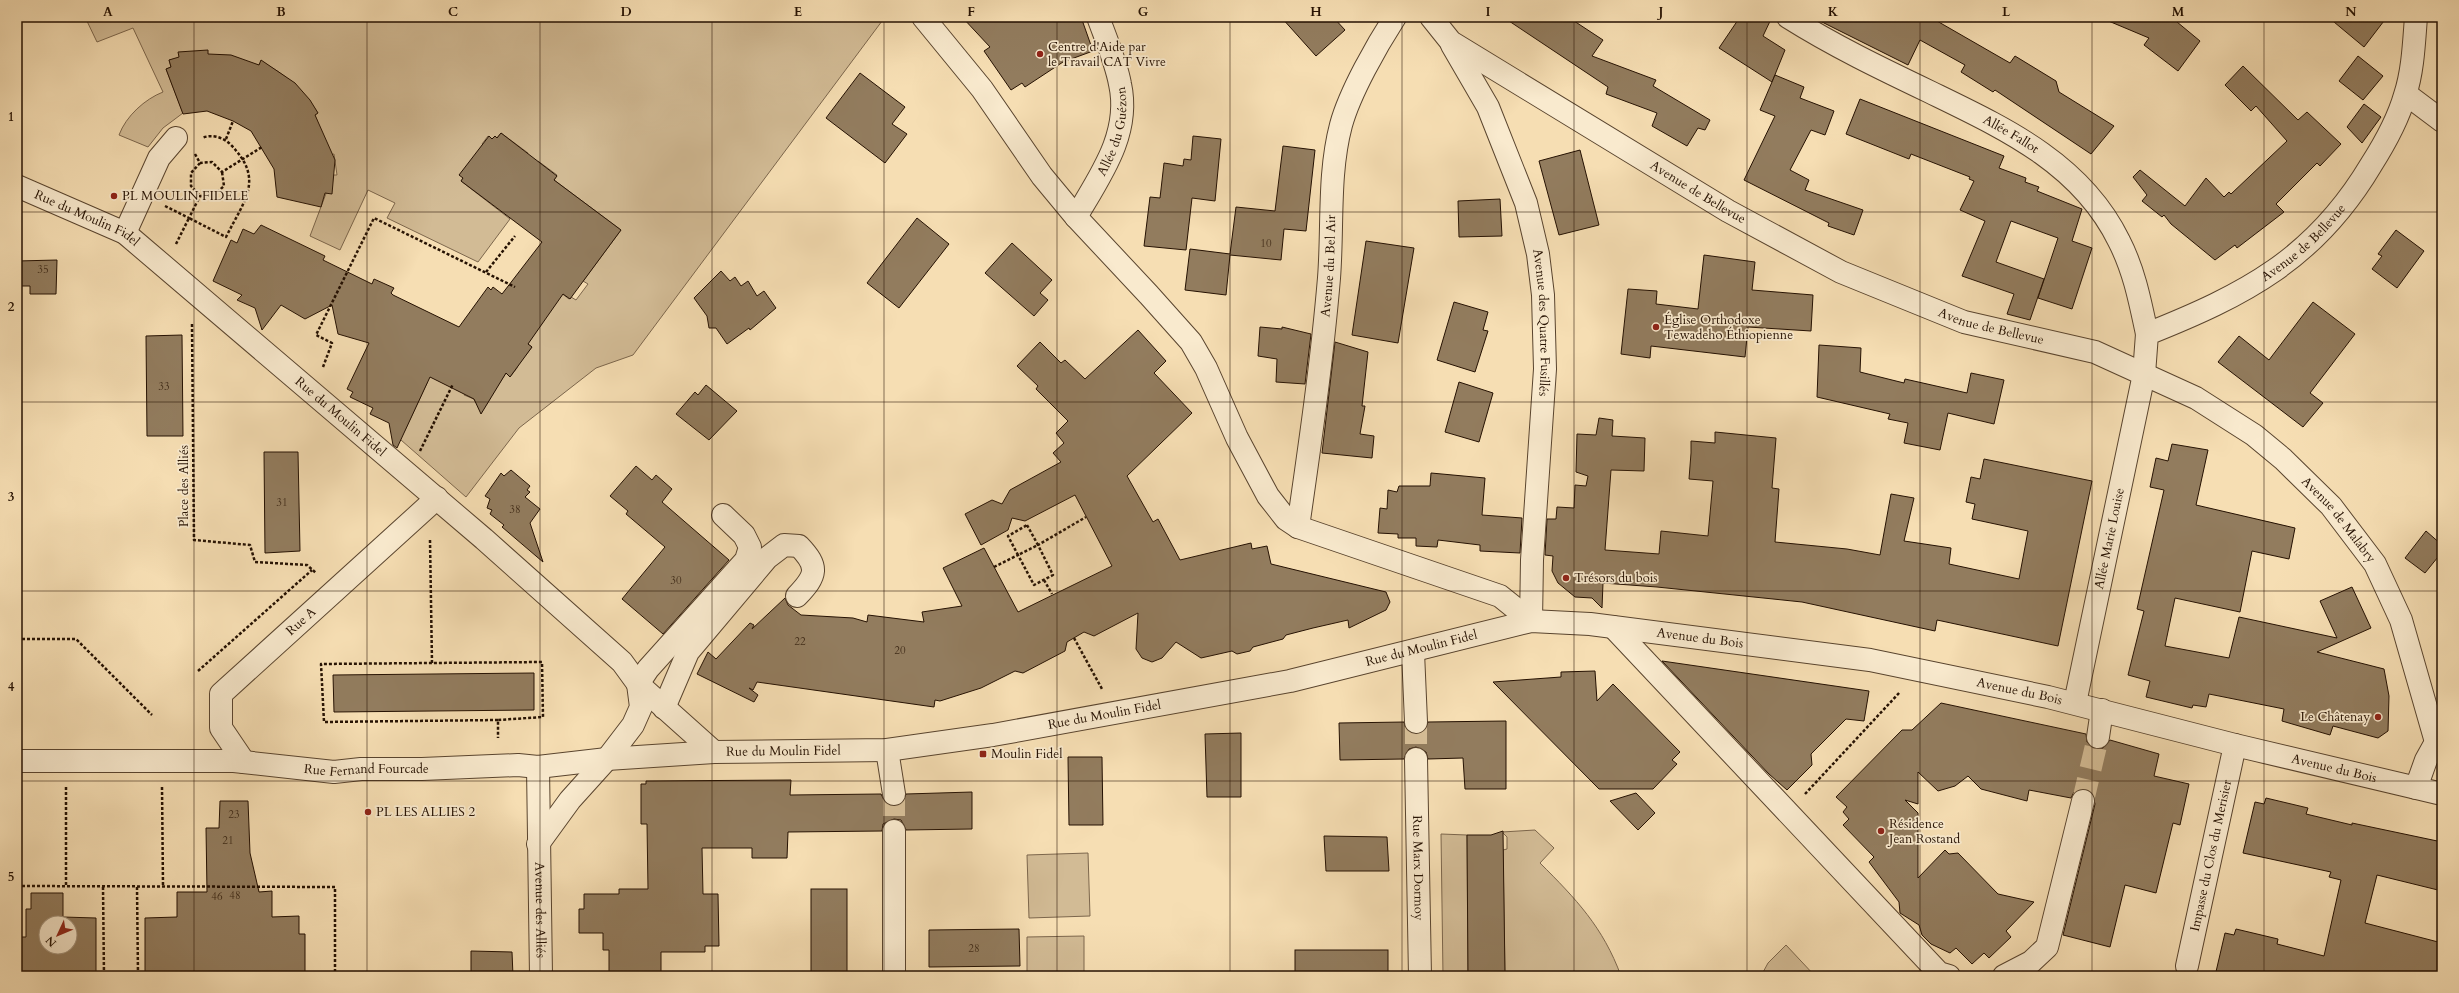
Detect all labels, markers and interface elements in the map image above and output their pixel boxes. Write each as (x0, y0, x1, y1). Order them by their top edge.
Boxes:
text: A (103, 3, 113, 21)
text: B (276, 3, 286, 21)
text: C (448, 3, 458, 21)
text: D (620, 3, 632, 21)
text: E (794, 3, 802, 21)
text: F (967, 3, 975, 21)
text: G (1138, 3, 1149, 21)
text: H (1310, 3, 1322, 21)
text: I (1485, 3, 1491, 21)
text: J (1657, 3, 1664, 21)
text: K (1828, 3, 1839, 21)
text: L (2002, 3, 2011, 21)
text: M (2172, 3, 2185, 21)
text: N (2345, 3, 2357, 21)
place label: Centre d'Aide par le Travail CAT Vivre (1048, 38, 1166, 71)
marker: Centre d'Aide par le Travail CAT Vivre (1035, 49, 1045, 59)
street label: Allée du Guézon (1093, 85, 1131, 179)
text: 1 (8, 108, 14, 126)
street label: Allée Fallot (1980, 111, 2042, 158)
street label: Avenue de Bellevue (1647, 156, 1749, 228)
street label: Rue du Moulin Fidel (31, 186, 144, 251)
place label: PL MOULIN FIDELE (122, 187, 248, 205)
marker: PL MOULIN FIDELE (109, 191, 119, 201)
street label: Avenue de Bellevue (2258, 200, 2350, 286)
street label: Avenue du Bel Air (1316, 214, 1340, 318)
house number: 10 (1260, 236, 1272, 251)
street label: Avenue des Quatre Fusillés (1528, 247, 1554, 397)
house number: 35 (37, 262, 49, 277)
text: 2 (8, 298, 15, 316)
street label: Avenue de Bellevue (1935, 303, 2046, 349)
place label: Église Orthodoxe Tewadeho Éthiopienne (1664, 311, 1793, 344)
marker: Église Orthodoxe Tewadeho Éthiopienne (1651, 322, 1661, 332)
street label: Rue du Moulin Fidel (291, 373, 391, 461)
house number: 33 (158, 379, 170, 394)
street label: Place des Alliés (175, 445, 193, 527)
street label: Avenue de Malabry (2297, 473, 2380, 567)
street label: Allée Marie Louise (2090, 486, 2129, 591)
text: 3 (8, 488, 15, 506)
house number: 31 (276, 495, 288, 510)
house number: 38 (509, 502, 521, 517)
place label: Trésors du bois (1574, 569, 1658, 587)
house number: 30 (670, 573, 682, 588)
marker: Trésors du bois (1561, 573, 1571, 583)
street label: Rue A (282, 603, 320, 640)
street label: Avenue du Bois (1656, 624, 1744, 653)
street label: Rue du Moulin Fidel (1364, 626, 1480, 671)
house number: 22 (794, 634, 806, 649)
house number: 20 (894, 643, 906, 658)
street label: Avenue du Bois (1975, 673, 2064, 709)
text: 4 (8, 678, 15, 696)
street label: Rue du Moulin Fidel (1046, 696, 1163, 734)
place label: Le Châtenay (2300, 708, 2370, 726)
marker: Le Châtenay (2373, 712, 2383, 722)
street label: Rue du Moulin Fidel (726, 742, 841, 761)
place label: Moulin Fidel (991, 745, 1063, 763)
marker: Moulin Fidel (978, 749, 988, 759)
street label: Avenue du Bois (2290, 750, 2379, 787)
street label: Rue Fernand Fourcade (303, 760, 429, 781)
street label: Impasse du Clos du Merisier (2186, 778, 2236, 933)
place label: PL LES ALLIES 2 (376, 803, 475, 821)
house number: 23 (228, 807, 240, 822)
marker: PL LES ALLIES 2 (363, 807, 373, 817)
street label: Rue Marx Dormoy (1408, 815, 1428, 921)
place label: Résidence Jean Rostand (1887, 815, 1960, 848)
marker: Résidence Jean Rostand (1876, 826, 1886, 836)
house number: 21 (222, 833, 234, 848)
street label: Avenue des Alliés (530, 862, 550, 958)
text: 5 (8, 868, 14, 886)
house number: 48 (229, 888, 241, 903)
house number: 46 (211, 889, 223, 904)
north arrow (38, 915, 78, 955)
text: N (42, 933, 60, 950)
house number: 28 (968, 941, 980, 956)

